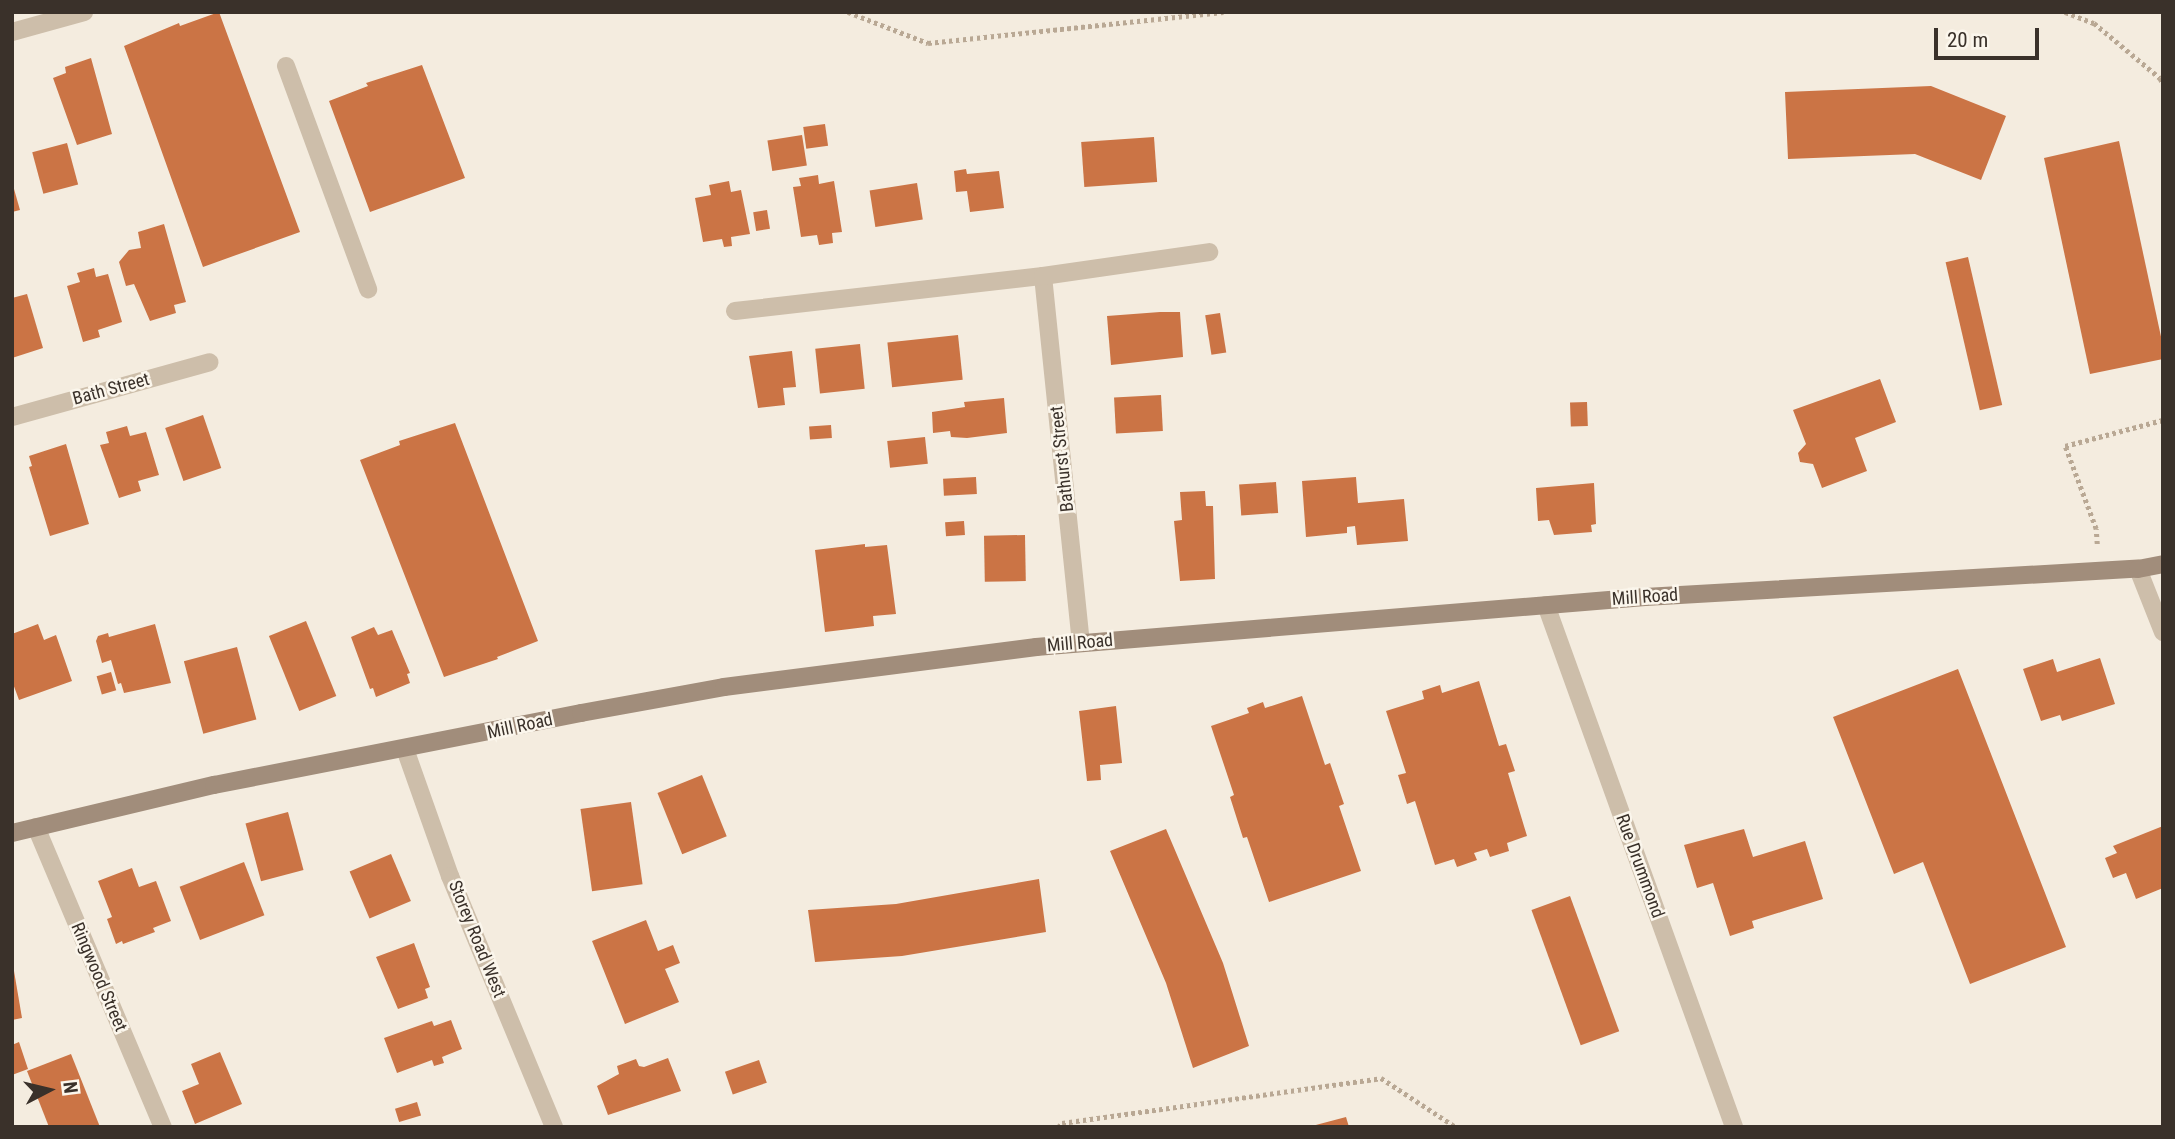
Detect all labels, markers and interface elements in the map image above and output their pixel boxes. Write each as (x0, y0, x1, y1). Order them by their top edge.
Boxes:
scale bar (1937, 14, 2042, 58)
text: 20 m (1947, 28, 1988, 52)
street label: Bath Street (70, 368, 152, 410)
street label: Bathurst Street (1046, 405, 1078, 513)
street label: Mill Road (1611, 584, 1679, 610)
street label: Mill Road (1046, 629, 1114, 657)
street label: Mill Road (485, 709, 555, 743)
street label: Rue Drummond (1611, 811, 1669, 921)
street label: Storey Road West (444, 877, 510, 1001)
street label: Ringwood Street (66, 919, 132, 1035)
north arrow (14, 1055, 84, 1125)
text: N (58, 1080, 82, 1095)

